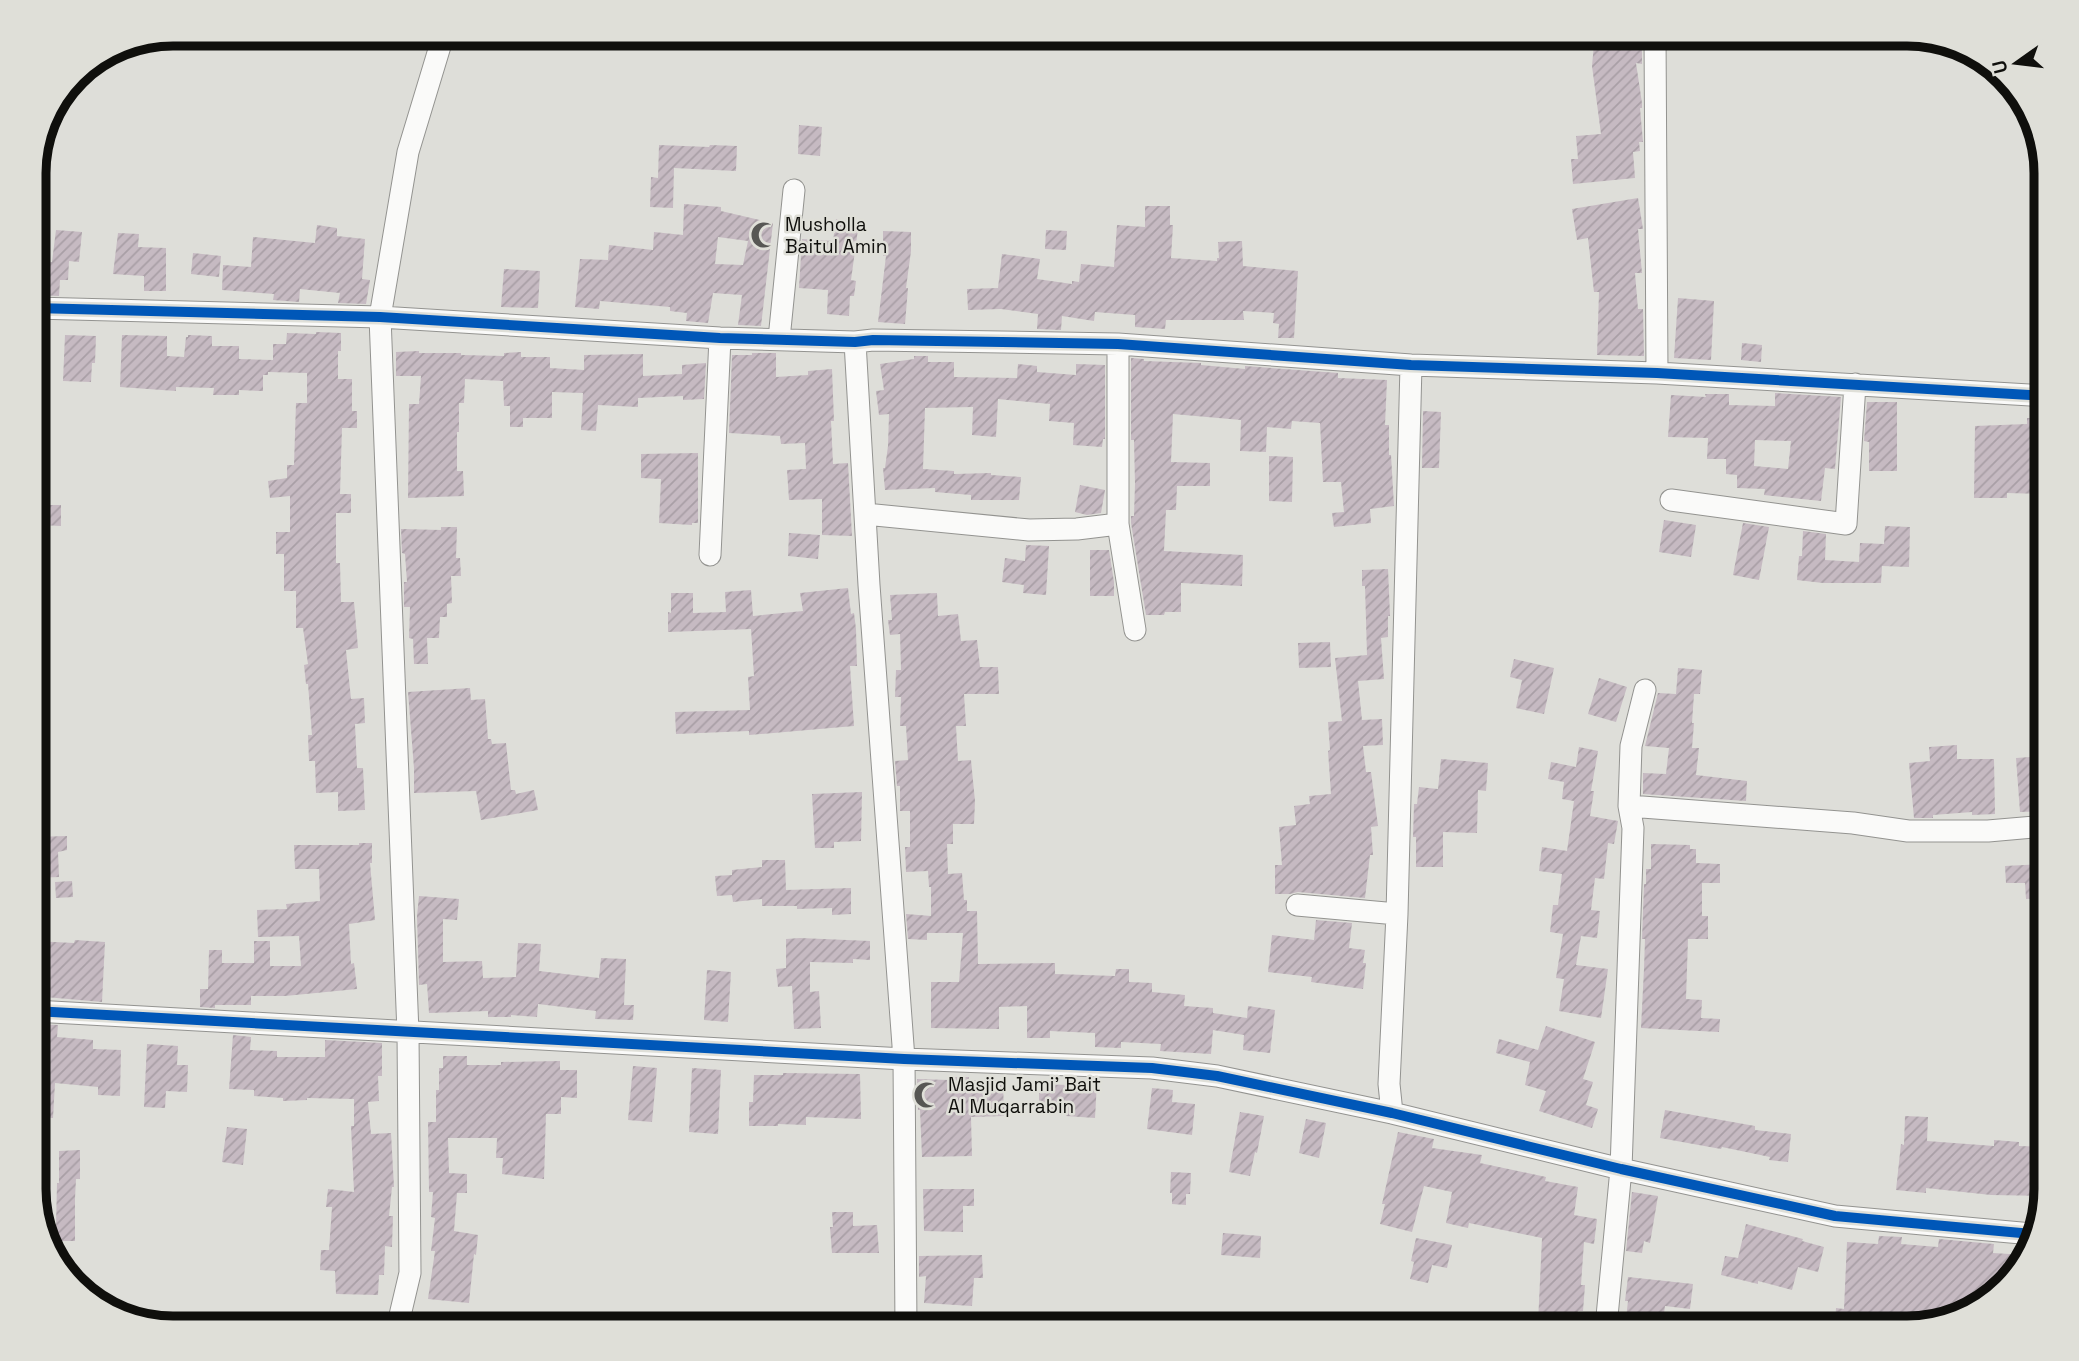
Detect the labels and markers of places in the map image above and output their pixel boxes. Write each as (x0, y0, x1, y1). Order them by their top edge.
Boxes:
place label: Musholla Baitul Amin (785, 212, 887, 259)
mosque icon: Musholla Baitul Amin (749, 220, 779, 250)
place label: Masjid Jami' Bait Al Muqarrabin (948, 1072, 1101, 1119)
mosque icon: Masjid Jami' Bait Al Muqarrabin (912, 1080, 942, 1110)

